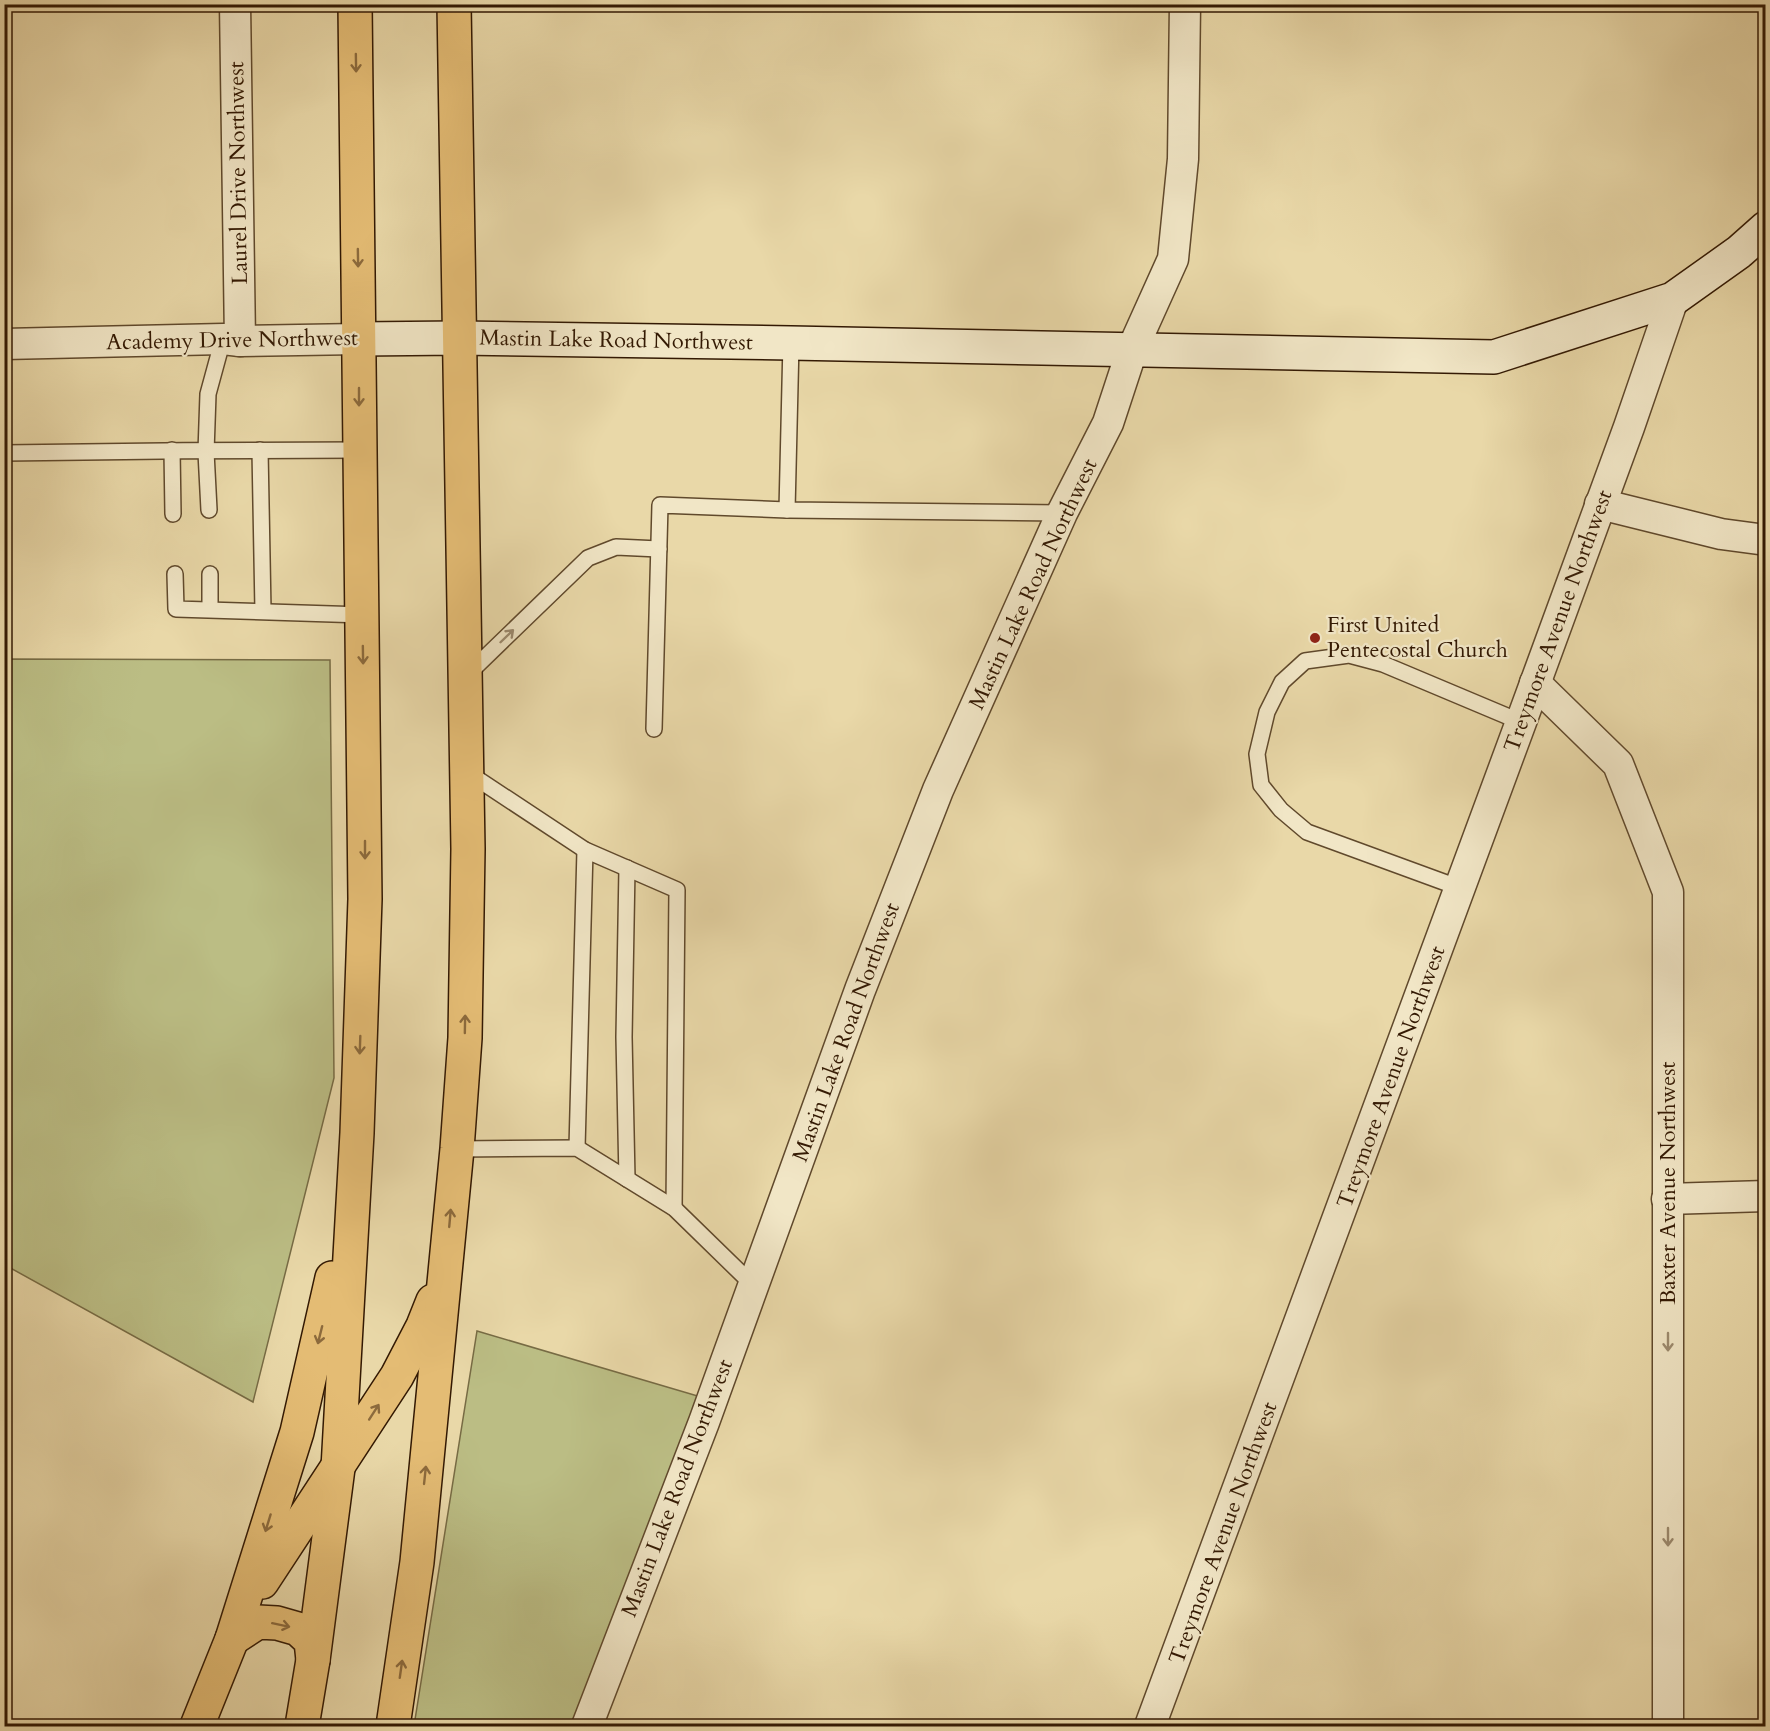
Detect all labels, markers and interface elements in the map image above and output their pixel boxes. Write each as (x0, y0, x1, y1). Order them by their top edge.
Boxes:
one-way arrow (350, 52, 362, 72)
street label: Laurel Drive Northwest (221, 61, 255, 285)
one-way arrow (352, 247, 364, 267)
street label: Academy Drive Northwest (106, 323, 358, 357)
street label: Mastin Lake Road Northwest (479, 323, 753, 357)
one-way arrow (353, 387, 365, 407)
street label: Mastin Lake Road Northwest (962, 454, 1104, 714)
street label: Treymore Avenue Northwest (1497, 486, 1619, 756)
place label: First United Pentecostal Church (1327, 610, 1508, 665)
one-way arrow (500, 629, 515, 643)
marker: First United Pentecostal Church (1308, 631, 1322, 645)
one-way arrow (357, 645, 369, 665)
one-way arrow (359, 840, 371, 860)
street label: Mastin Lake Road Northwest (785, 898, 907, 1166)
street label: Treymore Avenue Northwest (1330, 942, 1452, 1212)
one-way arrow (459, 1014, 471, 1034)
one-way arrow (354, 1035, 366, 1055)
street label: Baxter Avenue Northwest (1653, 1061, 1683, 1305)
one-way arrow (445, 1209, 456, 1229)
one-way arrow (313, 1325, 325, 1344)
one-way arrow (1662, 1331, 1674, 1351)
street label: Mastin Lake Road Northwest (614, 1355, 740, 1621)
street label: Treymore Avenue Northwest (1162, 1398, 1284, 1668)
one-way arrow (368, 1404, 380, 1421)
one-way arrow (420, 1466, 431, 1486)
one-way arrow (262, 1513, 273, 1532)
one-way arrow (1662, 1526, 1674, 1546)
one-way arrow (271, 1620, 290, 1631)
one-way arrow (396, 1659, 407, 1679)

